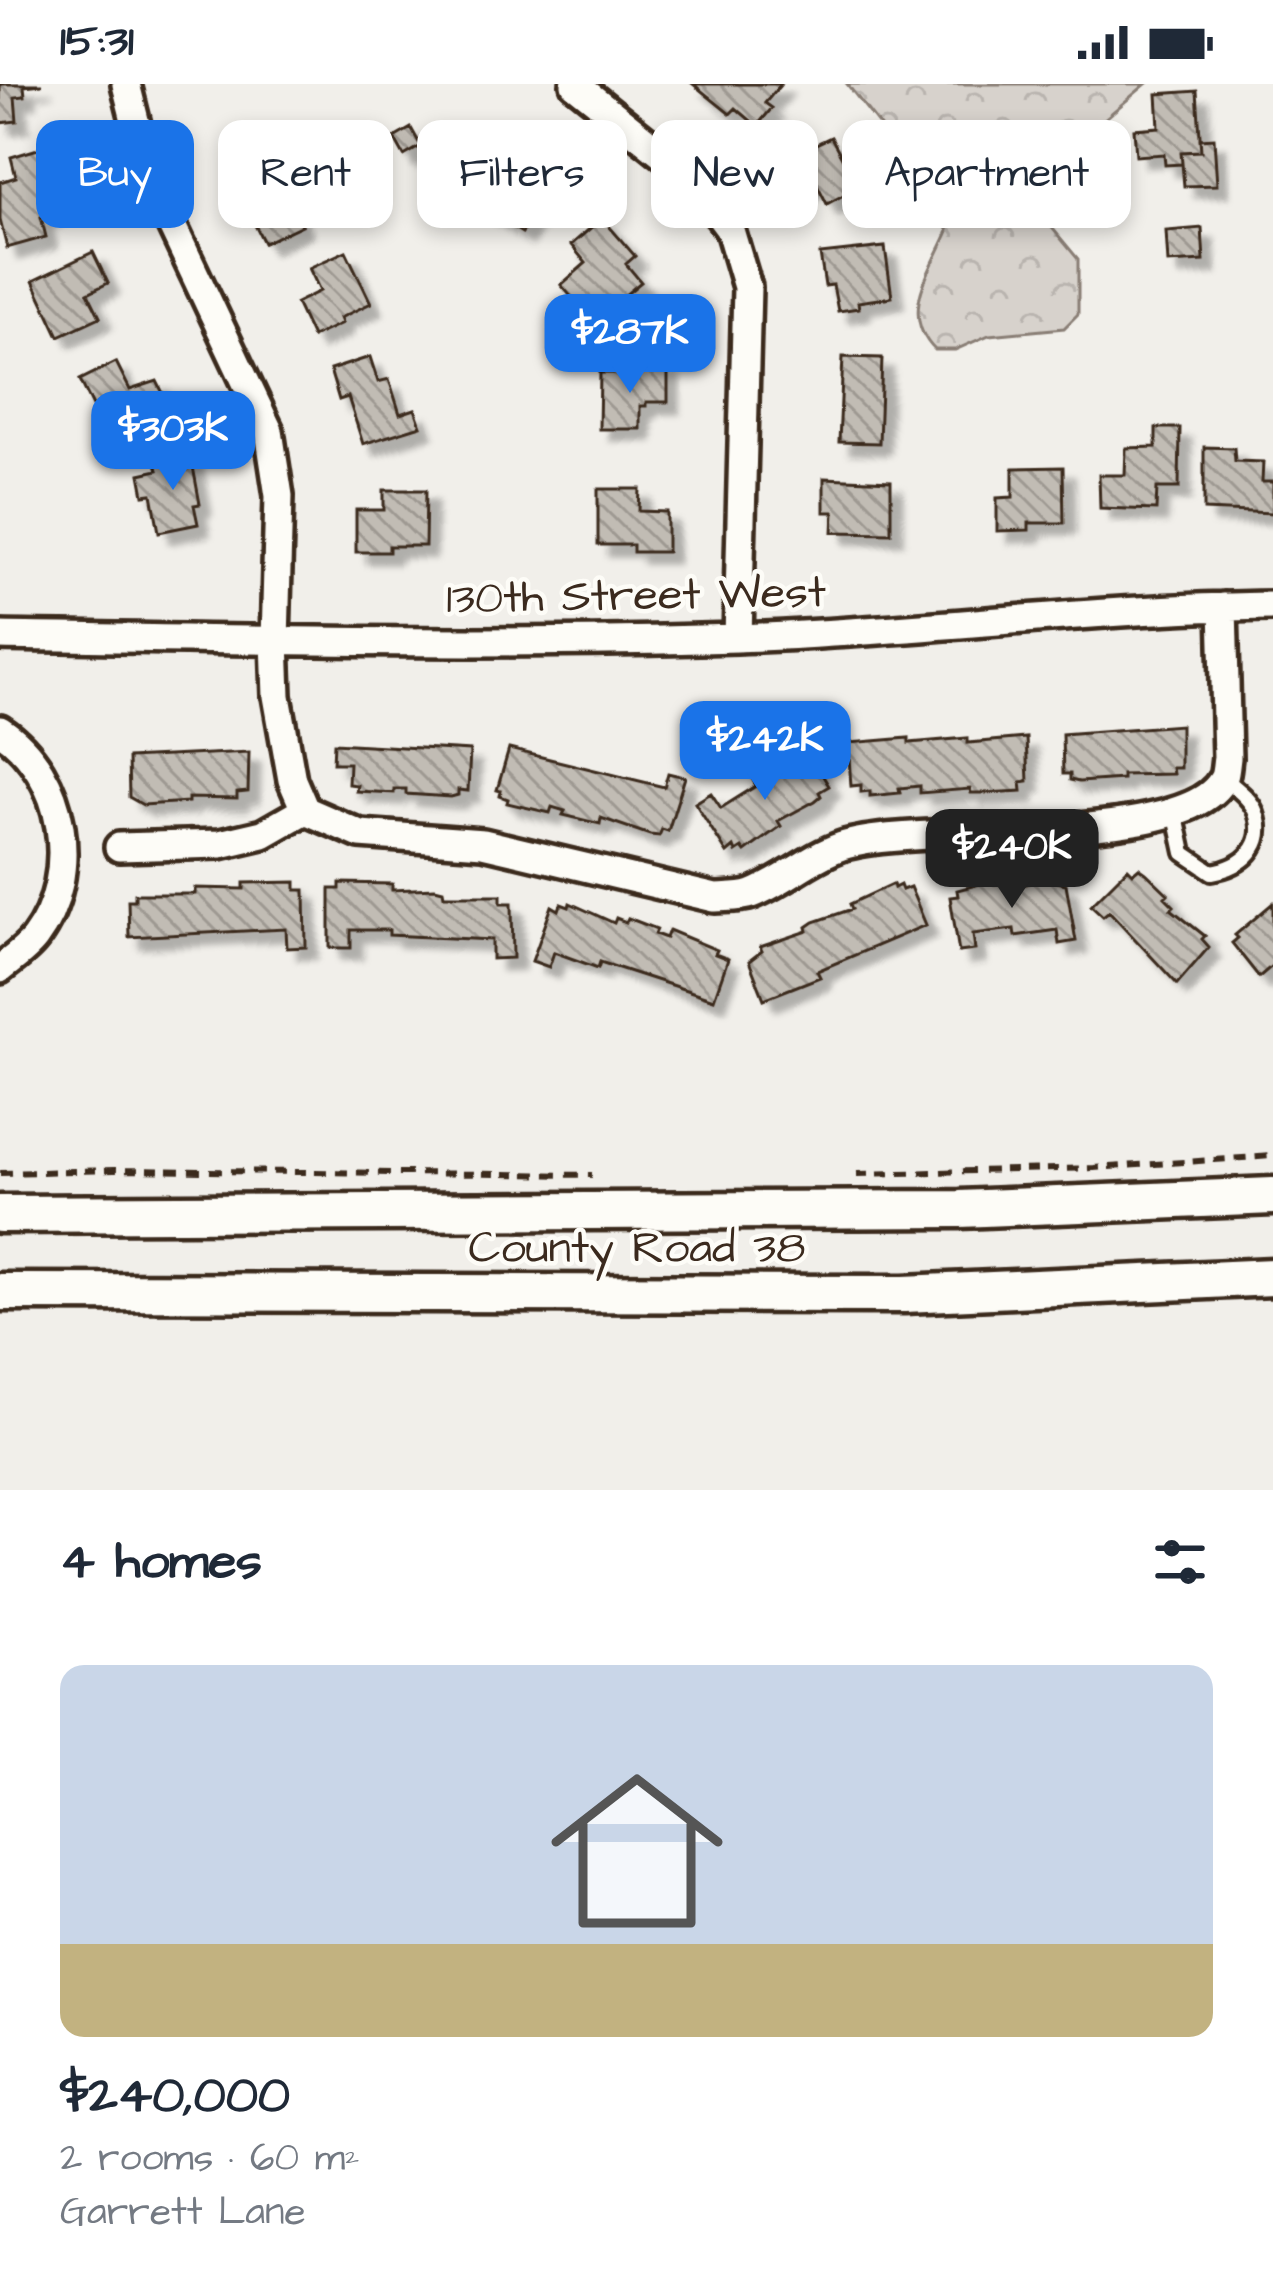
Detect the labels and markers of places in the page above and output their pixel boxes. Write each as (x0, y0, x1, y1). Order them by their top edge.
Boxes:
pin: $287K (546, 294, 714, 396)
pin: $303K (89, 391, 257, 493)
pin: $242K (681, 701, 849, 803)
pin: $240K (928, 809, 1096, 911)

